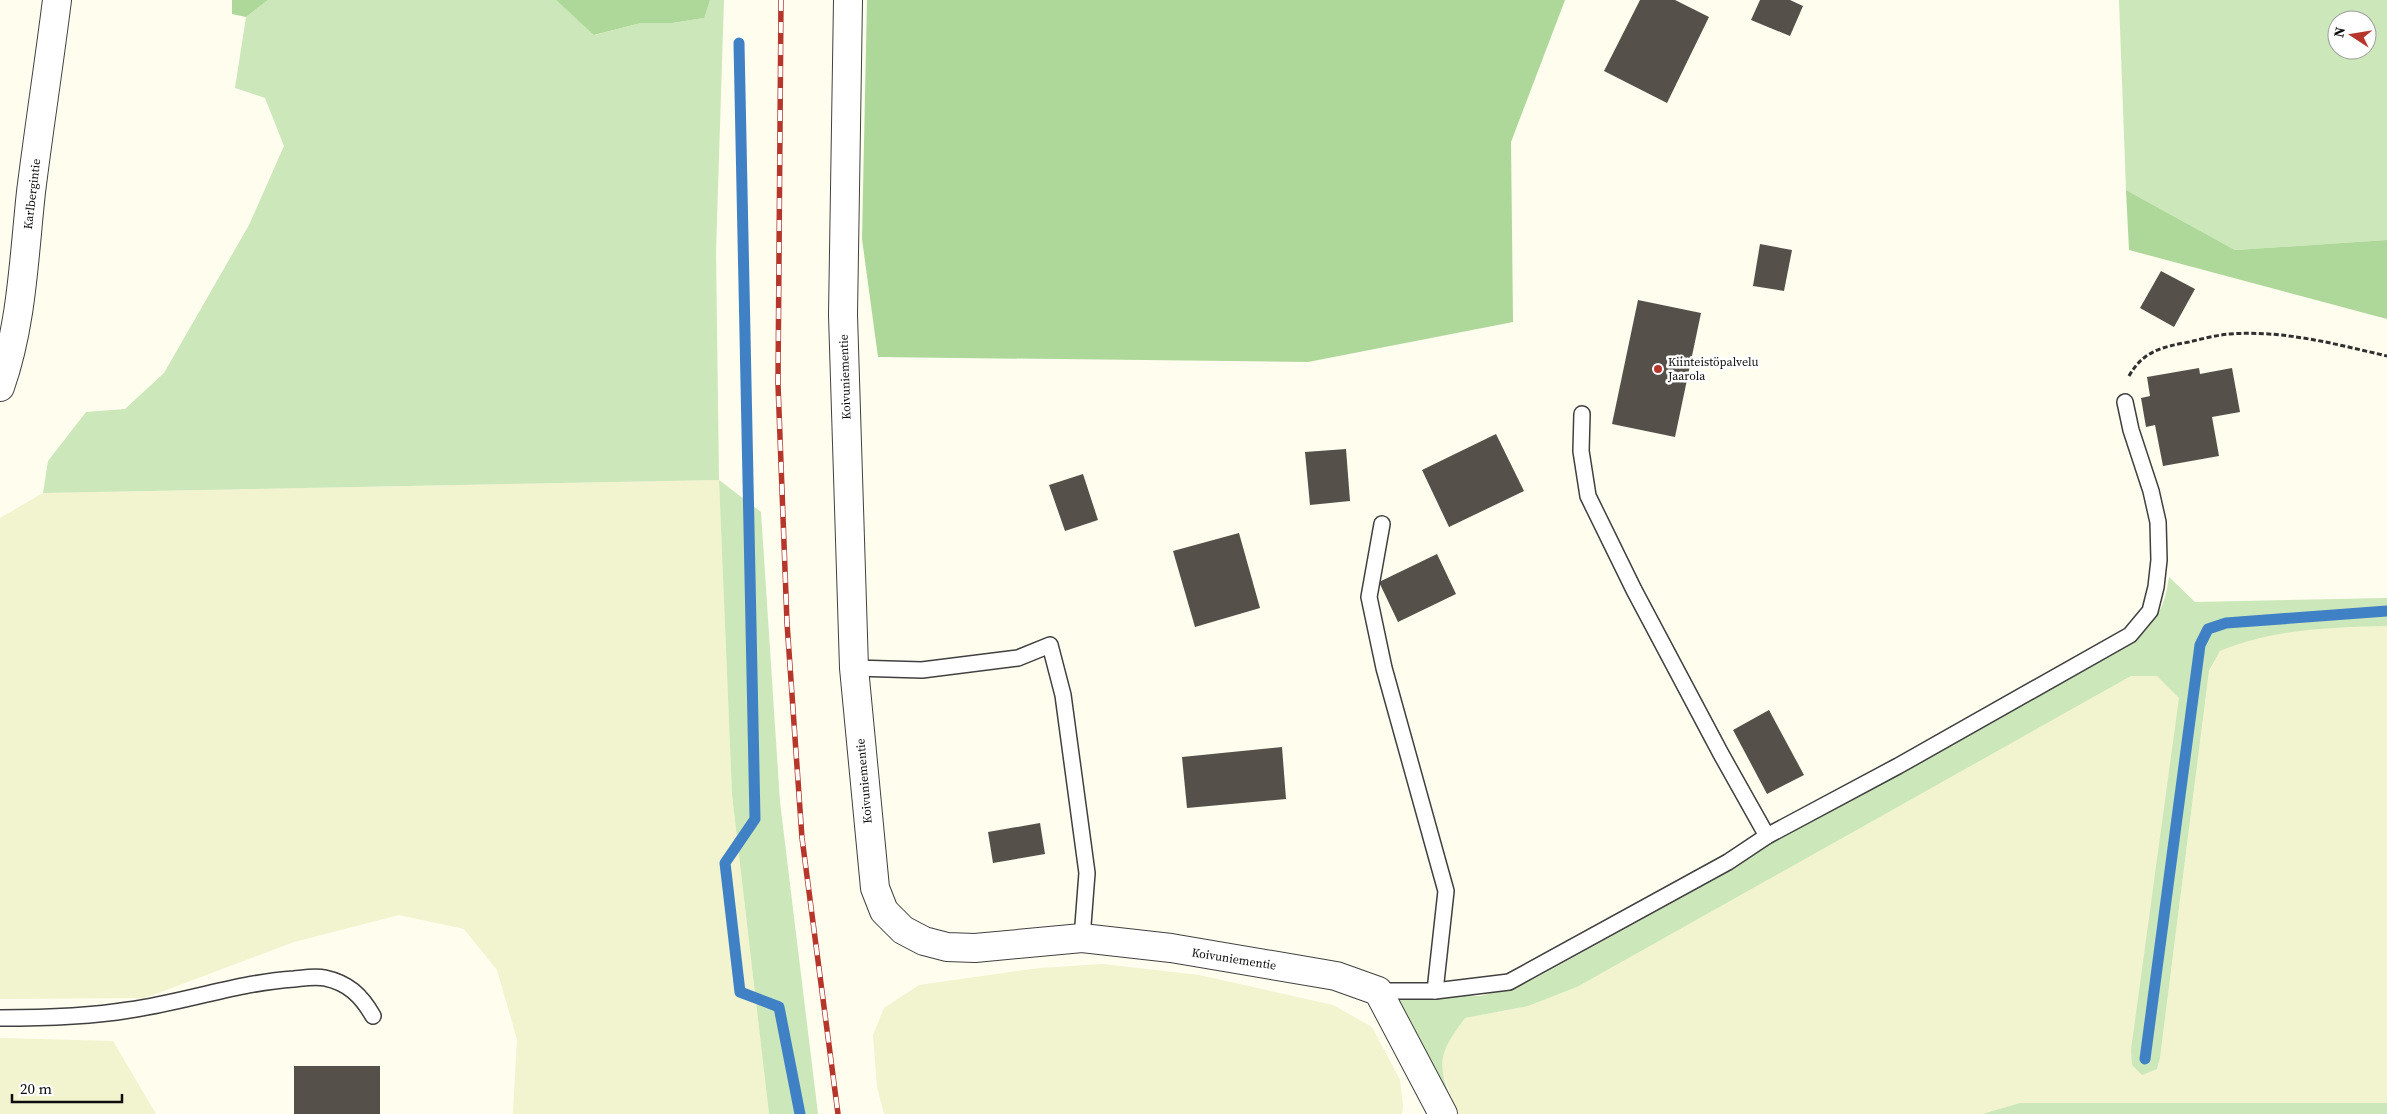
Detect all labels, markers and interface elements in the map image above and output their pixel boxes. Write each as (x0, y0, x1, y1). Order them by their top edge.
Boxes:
north arrow (2327, 10, 2377, 60)
text: N (2328, 25, 2350, 39)
street label: Karlbergintie (20, 158, 44, 230)
street label: Koivuniementie (836, 334, 854, 420)
place label: Kiinteistöpalvelu Jaarola (1667, 354, 1758, 384)
marker: Kiinteistöpalvelu Jaarola (1652, 363, 1664, 375)
street label: Koivuniementie (852, 738, 876, 824)
street label: Koivuniementie (1191, 944, 1277, 974)
scale bar (12, 1072, 122, 1104)
text: 20 m (20, 1078, 52, 1099)

